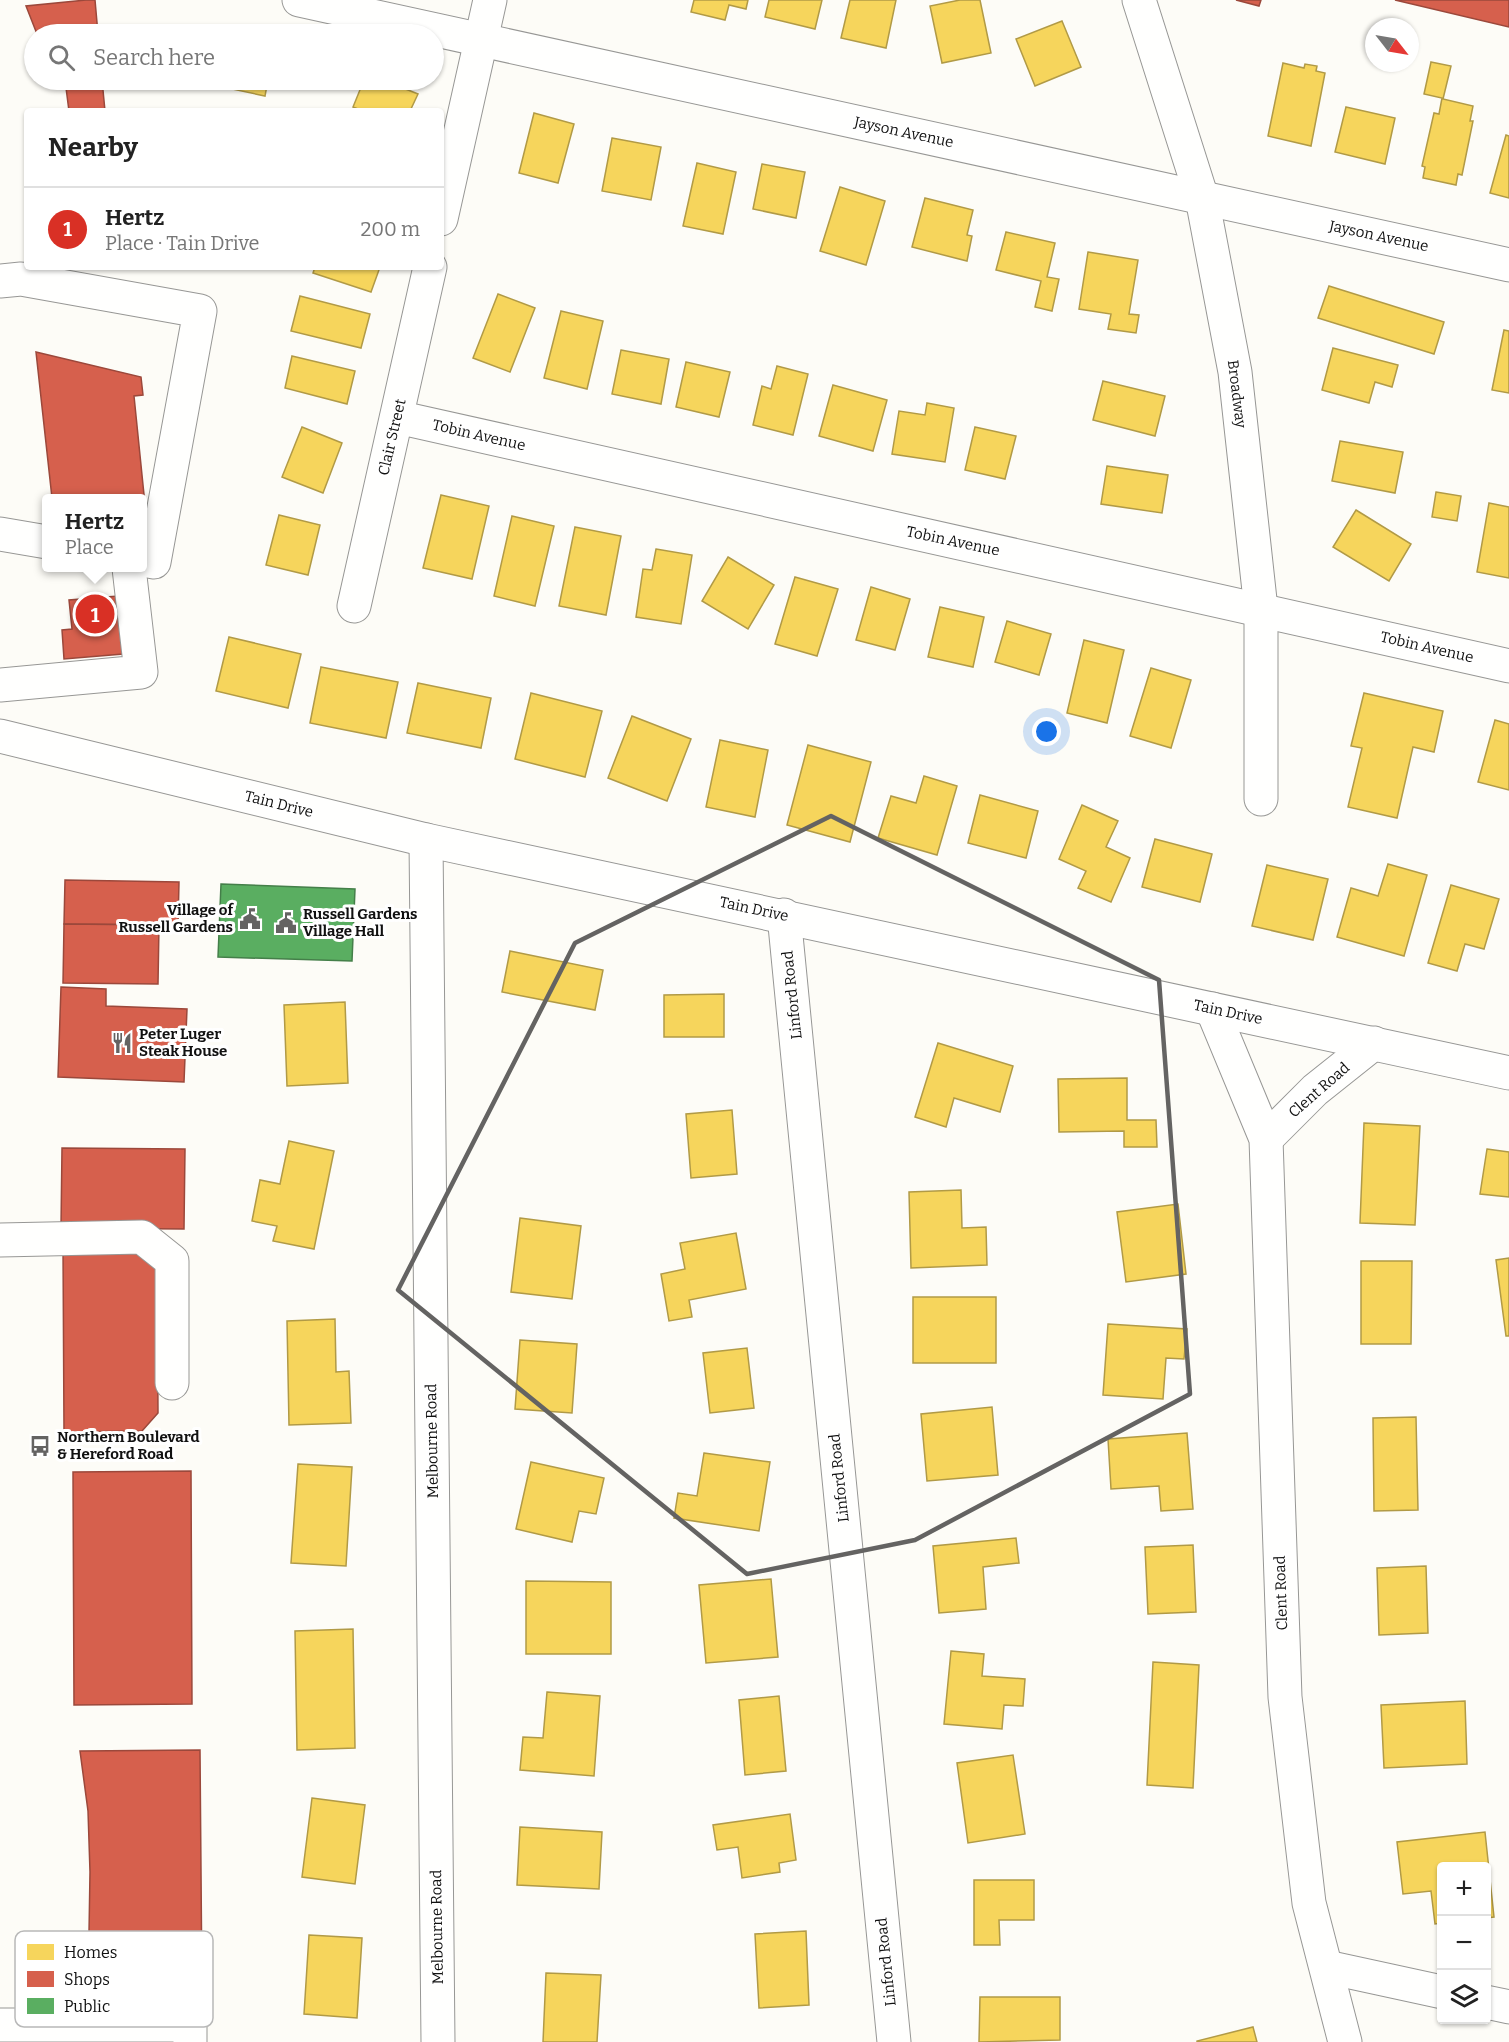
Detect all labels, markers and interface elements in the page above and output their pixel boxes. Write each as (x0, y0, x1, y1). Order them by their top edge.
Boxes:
north arrow (1365, 18, 1419, 72)
search box (24, 24, 444, 90)
icon: search (45, 41, 78, 74)
text: Search here (93, 44, 215, 71)
street label: Jayson Avenue (852, 112, 955, 151)
text: Nearby (48, 132, 138, 163)
text: Hertz (105, 204, 164, 231)
street label: Jayson Avenue (1327, 216, 1430, 255)
text: 1 (63, 217, 72, 241)
text: 200 m (360, 217, 420, 241)
text: Place · Tain Drive (105, 231, 260, 255)
street label: Broadway (1224, 359, 1250, 429)
street label: Clair Street (374, 396, 410, 477)
street label: Tobin Avenue (431, 416, 527, 454)
popup (42, 494, 147, 572)
text: Hertz (65, 508, 124, 535)
street label: Tobin Avenue (905, 522, 1001, 560)
text: Place (65, 535, 114, 559)
pin: 1 (76, 592, 115, 636)
street label: Tobin Avenue (1379, 628, 1475, 666)
your location (1032, 717, 1061, 746)
street label: Tain Drive (243, 787, 315, 821)
street label: Tain Drive (718, 893, 790, 925)
place label: Village of Russell Gardens (118, 901, 234, 936)
place label: Russell Gardens Village Hall (303, 905, 418, 940)
public building icon: Village of Russell Gardens (238, 907, 262, 931)
public building icon: Russell Gardens Village Hall (274, 911, 298, 935)
street label: Linford Road (778, 950, 806, 1040)
street label: Tain Drive (1192, 996, 1264, 1028)
place label: Peter Luger Steak House (139, 1025, 227, 1060)
restaurant icon: Peter Luger Steak House (110, 1031, 134, 1055)
street label: Clent Road (1285, 1059, 1353, 1121)
street label: Melbourne Road (422, 1383, 442, 1498)
place label: Northern Boulevard & Hereford Road (57, 1428, 200, 1463)
street label: Linford Road (825, 1433, 853, 1523)
bus stop icon: Northern Boulevard & Hereford Road (28, 1434, 52, 1458)
street label: Clent Road (1271, 1555, 1291, 1631)
map controls (1437, 1862, 1491, 2024)
button: + (1437, 1862, 1491, 1916)
street label: Melbourne Road (427, 1869, 447, 1984)
button: − (1437, 1916, 1491, 1970)
street label: Linford Road (872, 1917, 900, 2007)
legend (15, 1931, 213, 2027)
text: Homes (64, 1943, 117, 1962)
text: Shops (64, 1970, 110, 1989)
button: layers (1437, 1970, 1491, 2024)
text: Public (64, 1997, 110, 2016)

